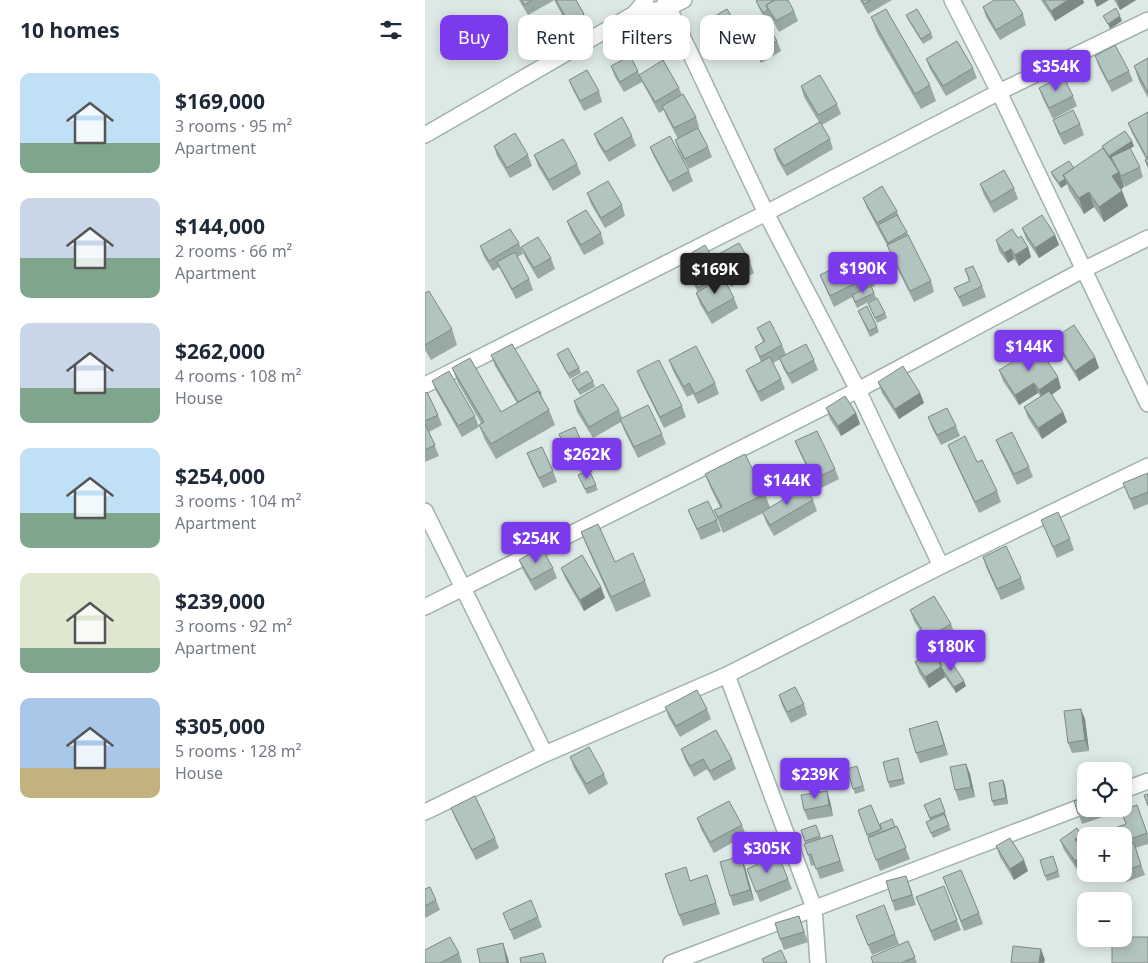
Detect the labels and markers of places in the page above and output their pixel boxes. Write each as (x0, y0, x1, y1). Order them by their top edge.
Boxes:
pin: $354K (1021, 49, 1091, 92)
pin: $169K (680, 252, 750, 295)
pin: $190K (828, 252, 898, 294)
pin: $144K (994, 330, 1064, 372)
pin: $262K (552, 438, 622, 480)
pin: $144K (752, 464, 822, 506)
pin: $254K (501, 522, 571, 564)
pin: $180K (916, 630, 986, 672)
pin: $239K (780, 758, 850, 800)
pin: $305K (732, 832, 802, 874)

